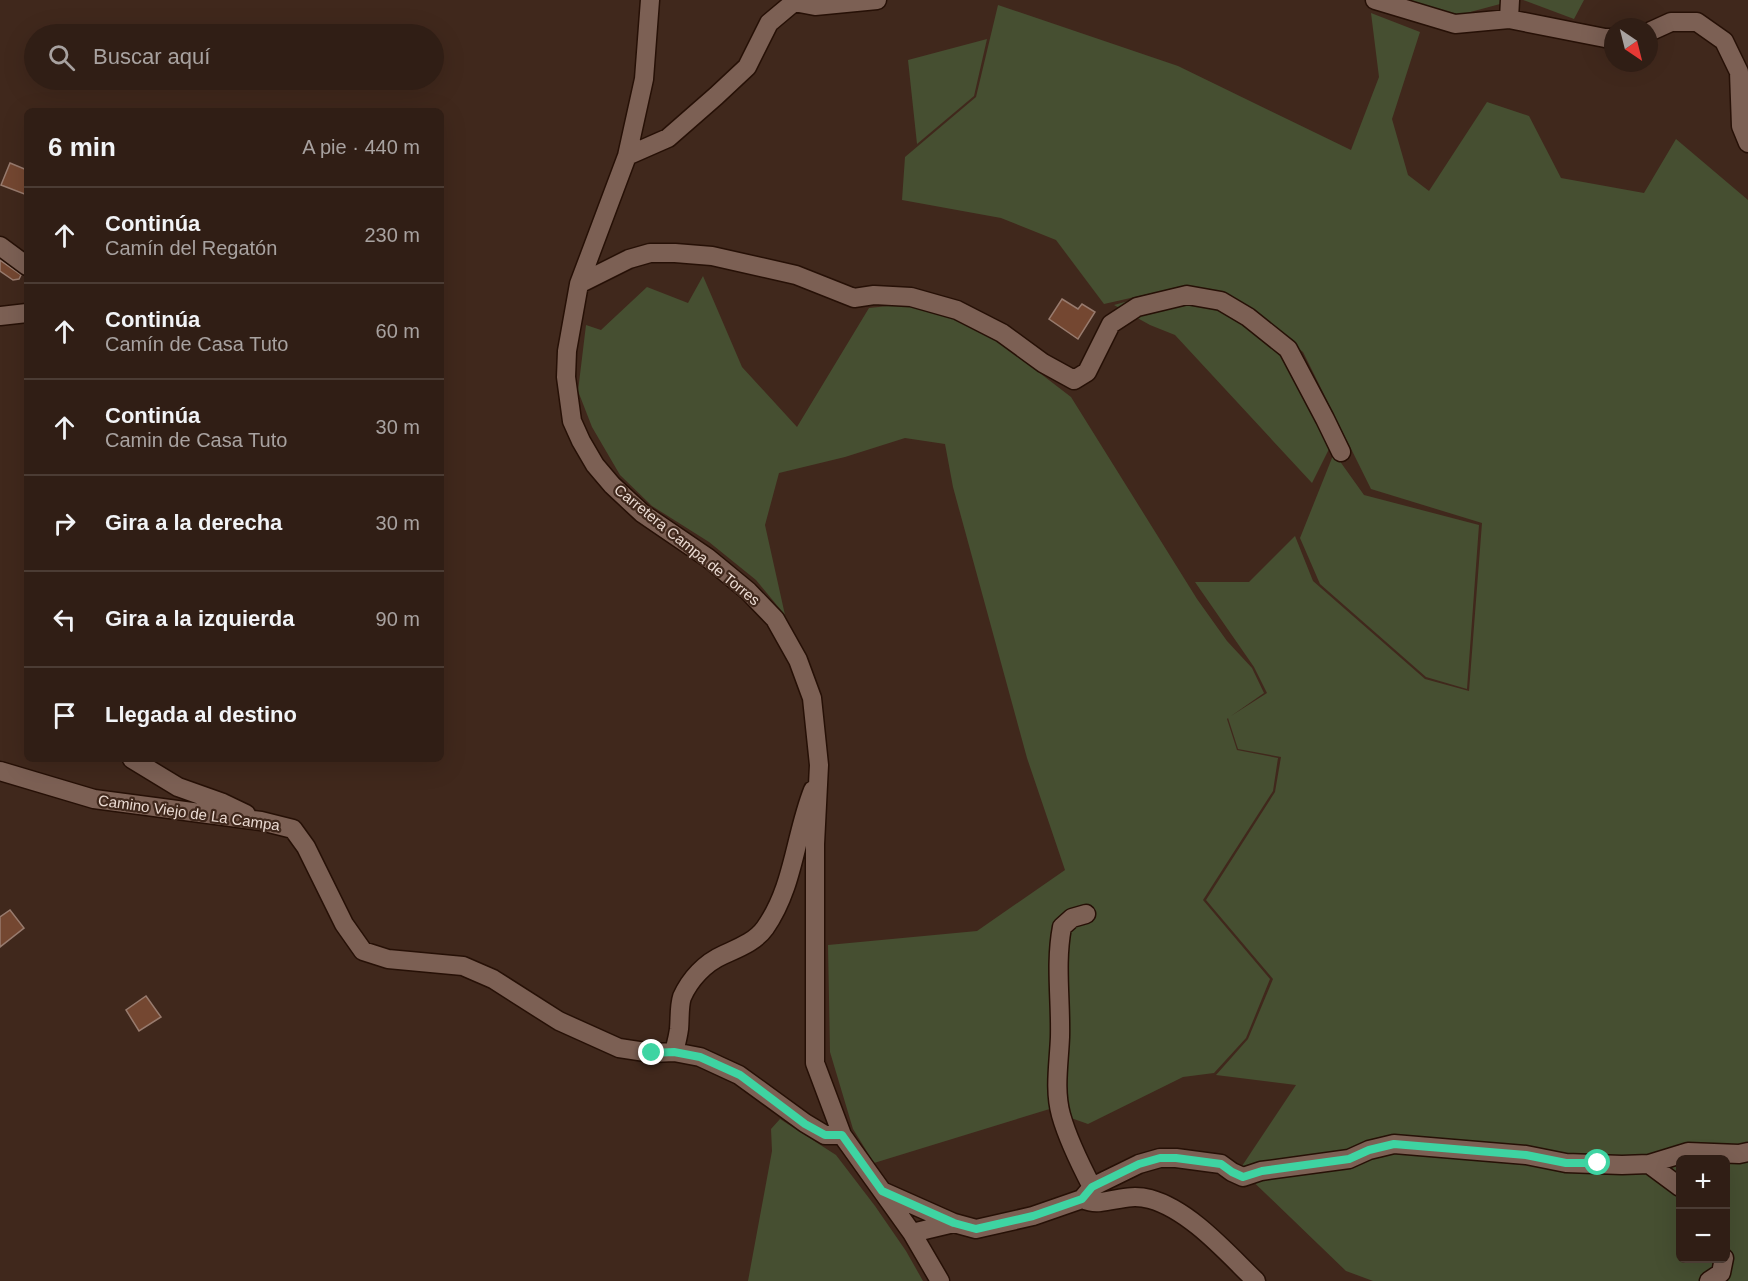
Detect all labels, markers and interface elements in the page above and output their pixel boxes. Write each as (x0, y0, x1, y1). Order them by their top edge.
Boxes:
north arrow (1604, 18, 1658, 72)
search box (24, 24, 444, 90)
icon: search (45, 41, 78, 74)
text: Buscar aquí (93, 44, 210, 69)
text: 6 min (48, 132, 116, 162)
text: A pie · 440 m (302, 136, 420, 158)
text: Continúa (105, 211, 200, 236)
icon: ahead (48, 219, 81, 252)
text: 230 m (364, 224, 420, 246)
text: Camín del Regatón (105, 237, 277, 259)
text: Continúa (105, 307, 200, 332)
icon: ahead (48, 315, 81, 348)
text: 60 m (376, 320, 420, 342)
text: Camín de Casa Tuto (105, 333, 288, 355)
text: Continúa (105, 403, 200, 428)
icon: ahead (48, 411, 81, 444)
text: 30 m (376, 416, 420, 438)
text: Camin de Casa Tuto (105, 429, 287, 451)
street label: Carretera Campa de Torres (611, 481, 764, 609)
icon: right (48, 507, 81, 540)
text: Gira a la derecha (105, 510, 282, 535)
text: 30 m (376, 512, 420, 534)
icon: left (48, 603, 81, 636)
text: Gira a la izquierda (105, 606, 295, 631)
text: 90 m (376, 608, 420, 630)
icon: arrive (48, 699, 81, 732)
text: Llegada al destino (105, 702, 297, 727)
street label: Camino Viejo de La Campa (97, 791, 282, 834)
route end (638, 1039, 664, 1065)
route start (1584, 1149, 1610, 1175)
map controls (1676, 1155, 1730, 1263)
button: + (1676, 1155, 1730, 1209)
button: − (1676, 1209, 1730, 1263)

